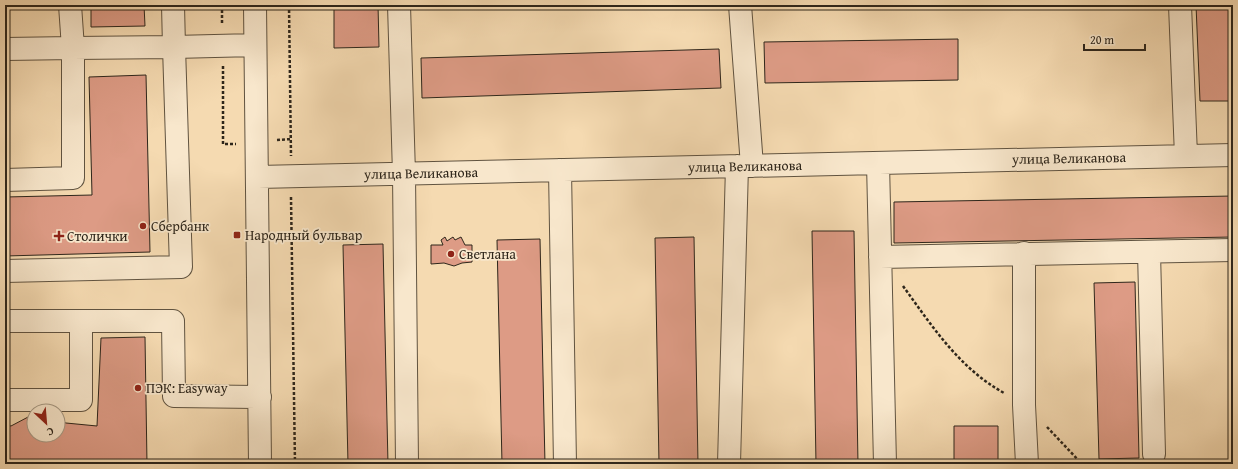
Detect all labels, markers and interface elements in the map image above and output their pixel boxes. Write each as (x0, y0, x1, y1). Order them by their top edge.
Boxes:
scale bar (1084, 26, 1145, 52)
text: 20 m (1090, 31, 1114, 48)
street label: улица Великанова (1011, 147, 1127, 169)
street label: улица Великанова (687, 155, 803, 177)
street label: улица Великанова (363, 162, 479, 184)
place label: Сбербанк (151, 216, 210, 236)
marker: Сбербанк (138, 221, 148, 231)
place label: Народный бульвар (245, 225, 363, 245)
place label: Столички (67, 226, 128, 246)
marker: Народный бульвар (232, 230, 242, 240)
marker: Столички (54, 231, 64, 241)
place label: Светлана (459, 244, 516, 264)
marker: Светлана (446, 249, 456, 259)
place label: ПЭК: Easyway (146, 378, 228, 398)
marker: ПЭК: Easyway (133, 383, 143, 393)
north arrow (26, 403, 66, 443)
text: С (44, 423, 57, 441)

